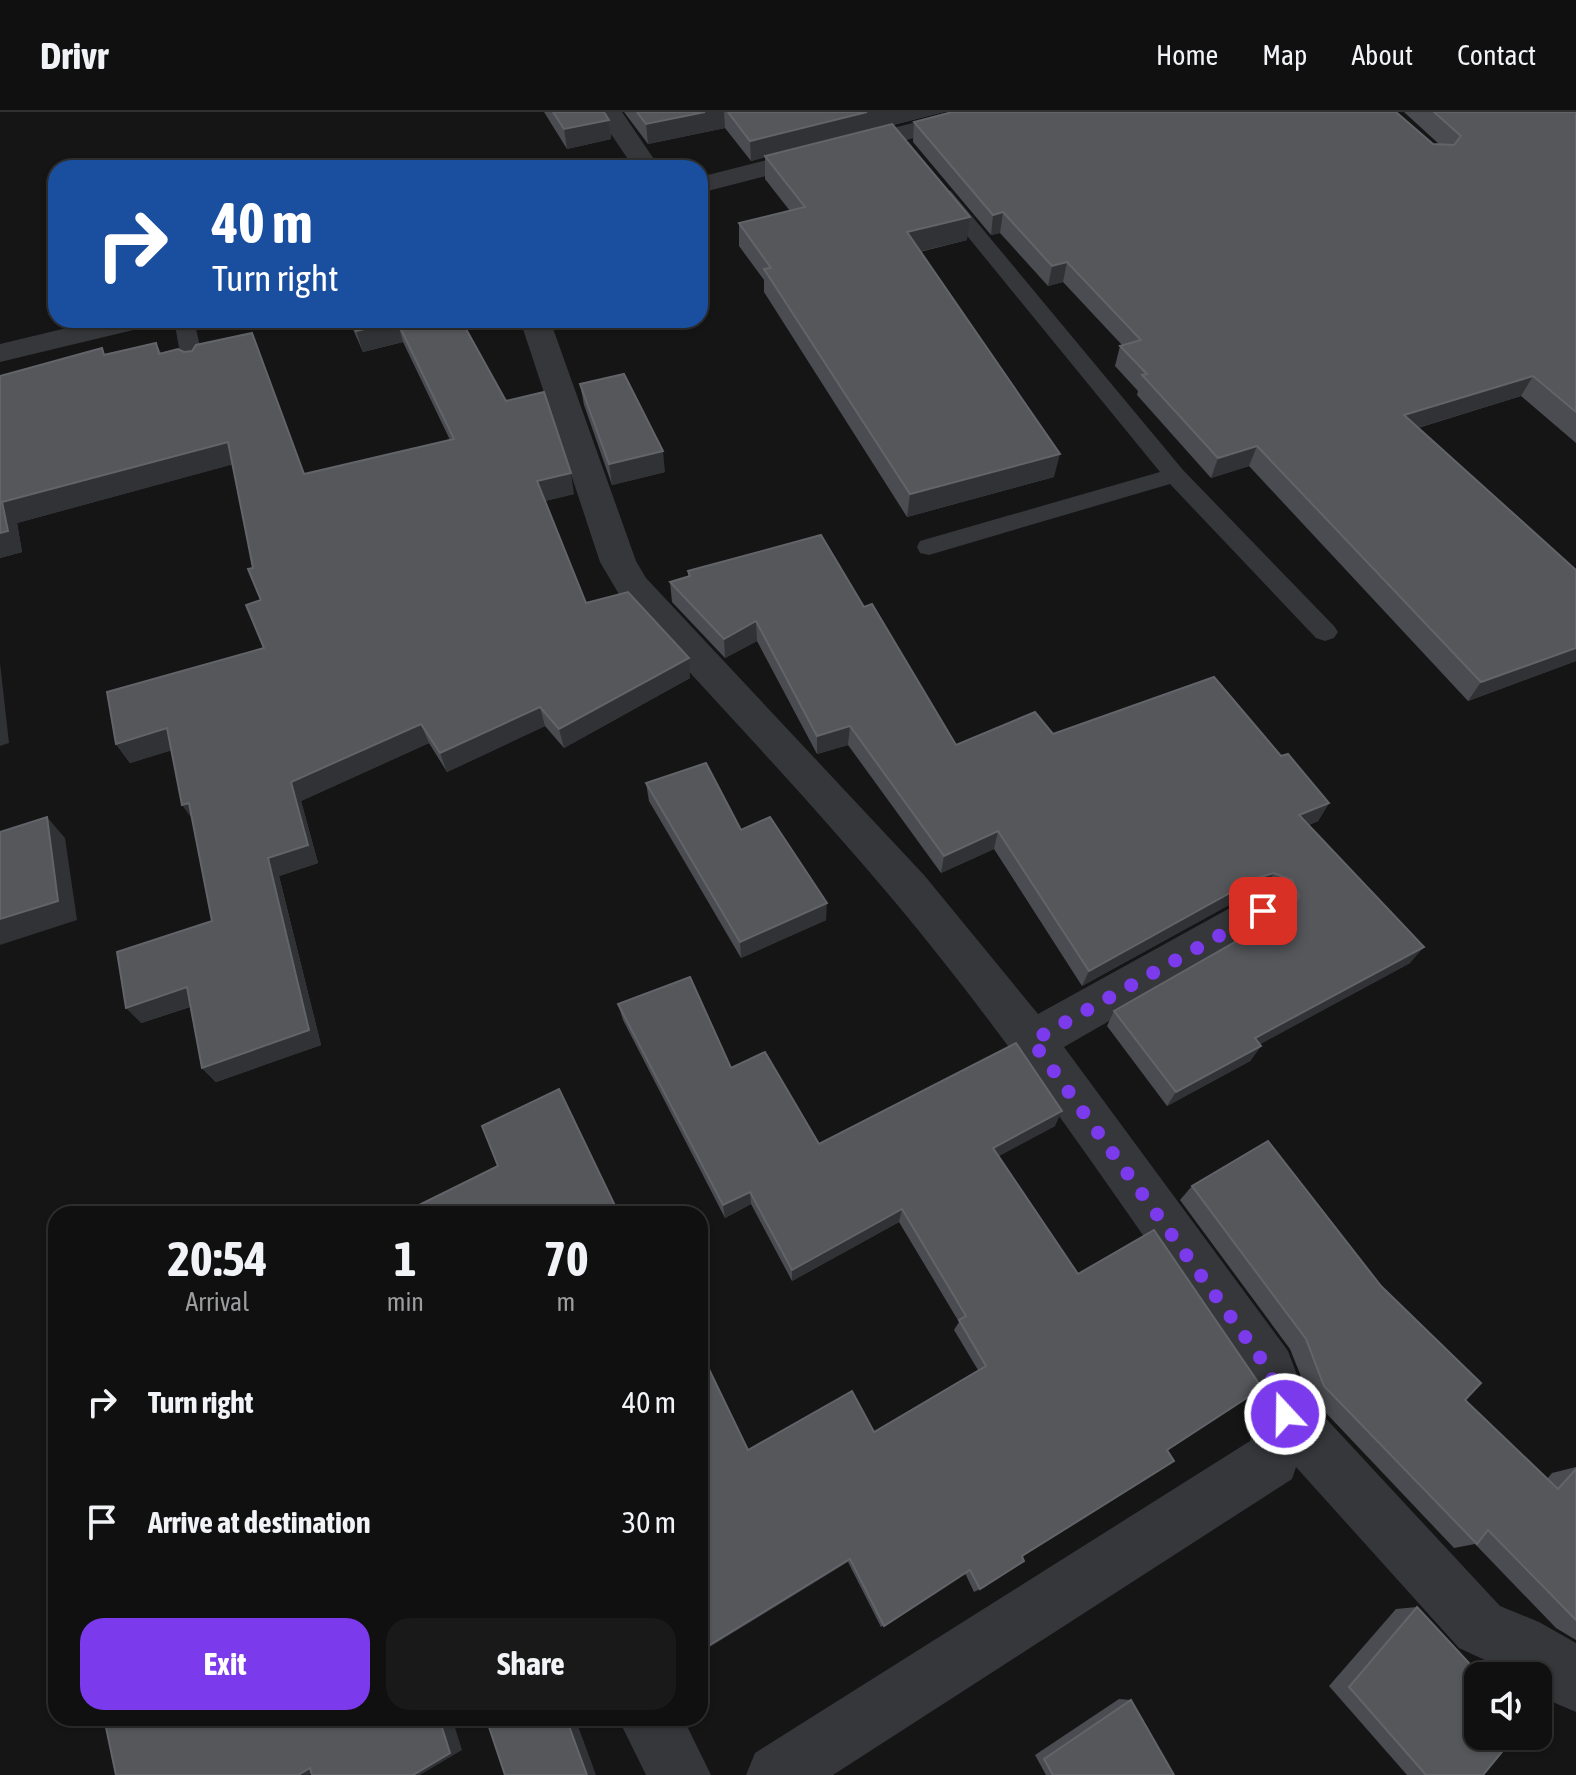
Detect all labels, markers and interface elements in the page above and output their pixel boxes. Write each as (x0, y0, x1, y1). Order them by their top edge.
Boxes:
text: Drivr (40, 34, 108, 77)
text: Home (1156, 39, 1218, 71)
text: Map (1262, 39, 1307, 71)
text: About (1351, 39, 1413, 71)
text: Contact (1457, 39, 1536, 71)
text: 40 m (212, 191, 313, 255)
icon: right (80, 192, 184, 296)
text: Turn right (212, 257, 339, 299)
pin (1229, 877, 1297, 945)
icon: arrive (1241, 889, 1285, 933)
text: 20:54 (167, 1231, 267, 1286)
text: 1 (394, 1231, 417, 1286)
text: 70 (543, 1231, 589, 1286)
text: Arrival (186, 1287, 249, 1317)
text: min (387, 1287, 424, 1317)
text: m (557, 1287, 575, 1317)
position arrow (1243, 1372, 1327, 1456)
icon: right (80, 1380, 124, 1424)
text: Turn right (148, 1385, 254, 1419)
text: 40 m (622, 1385, 676, 1419)
icon: arrive (80, 1500, 124, 1544)
text: Arrive at destination (148, 1505, 370, 1539)
text: 30 m (622, 1505, 676, 1539)
button: Exit (80, 1618, 370, 1710)
button: Share (386, 1618, 676, 1710)
map controls (1464, 1662, 1552, 1750)
button: sound (1464, 1662, 1552, 1750)

